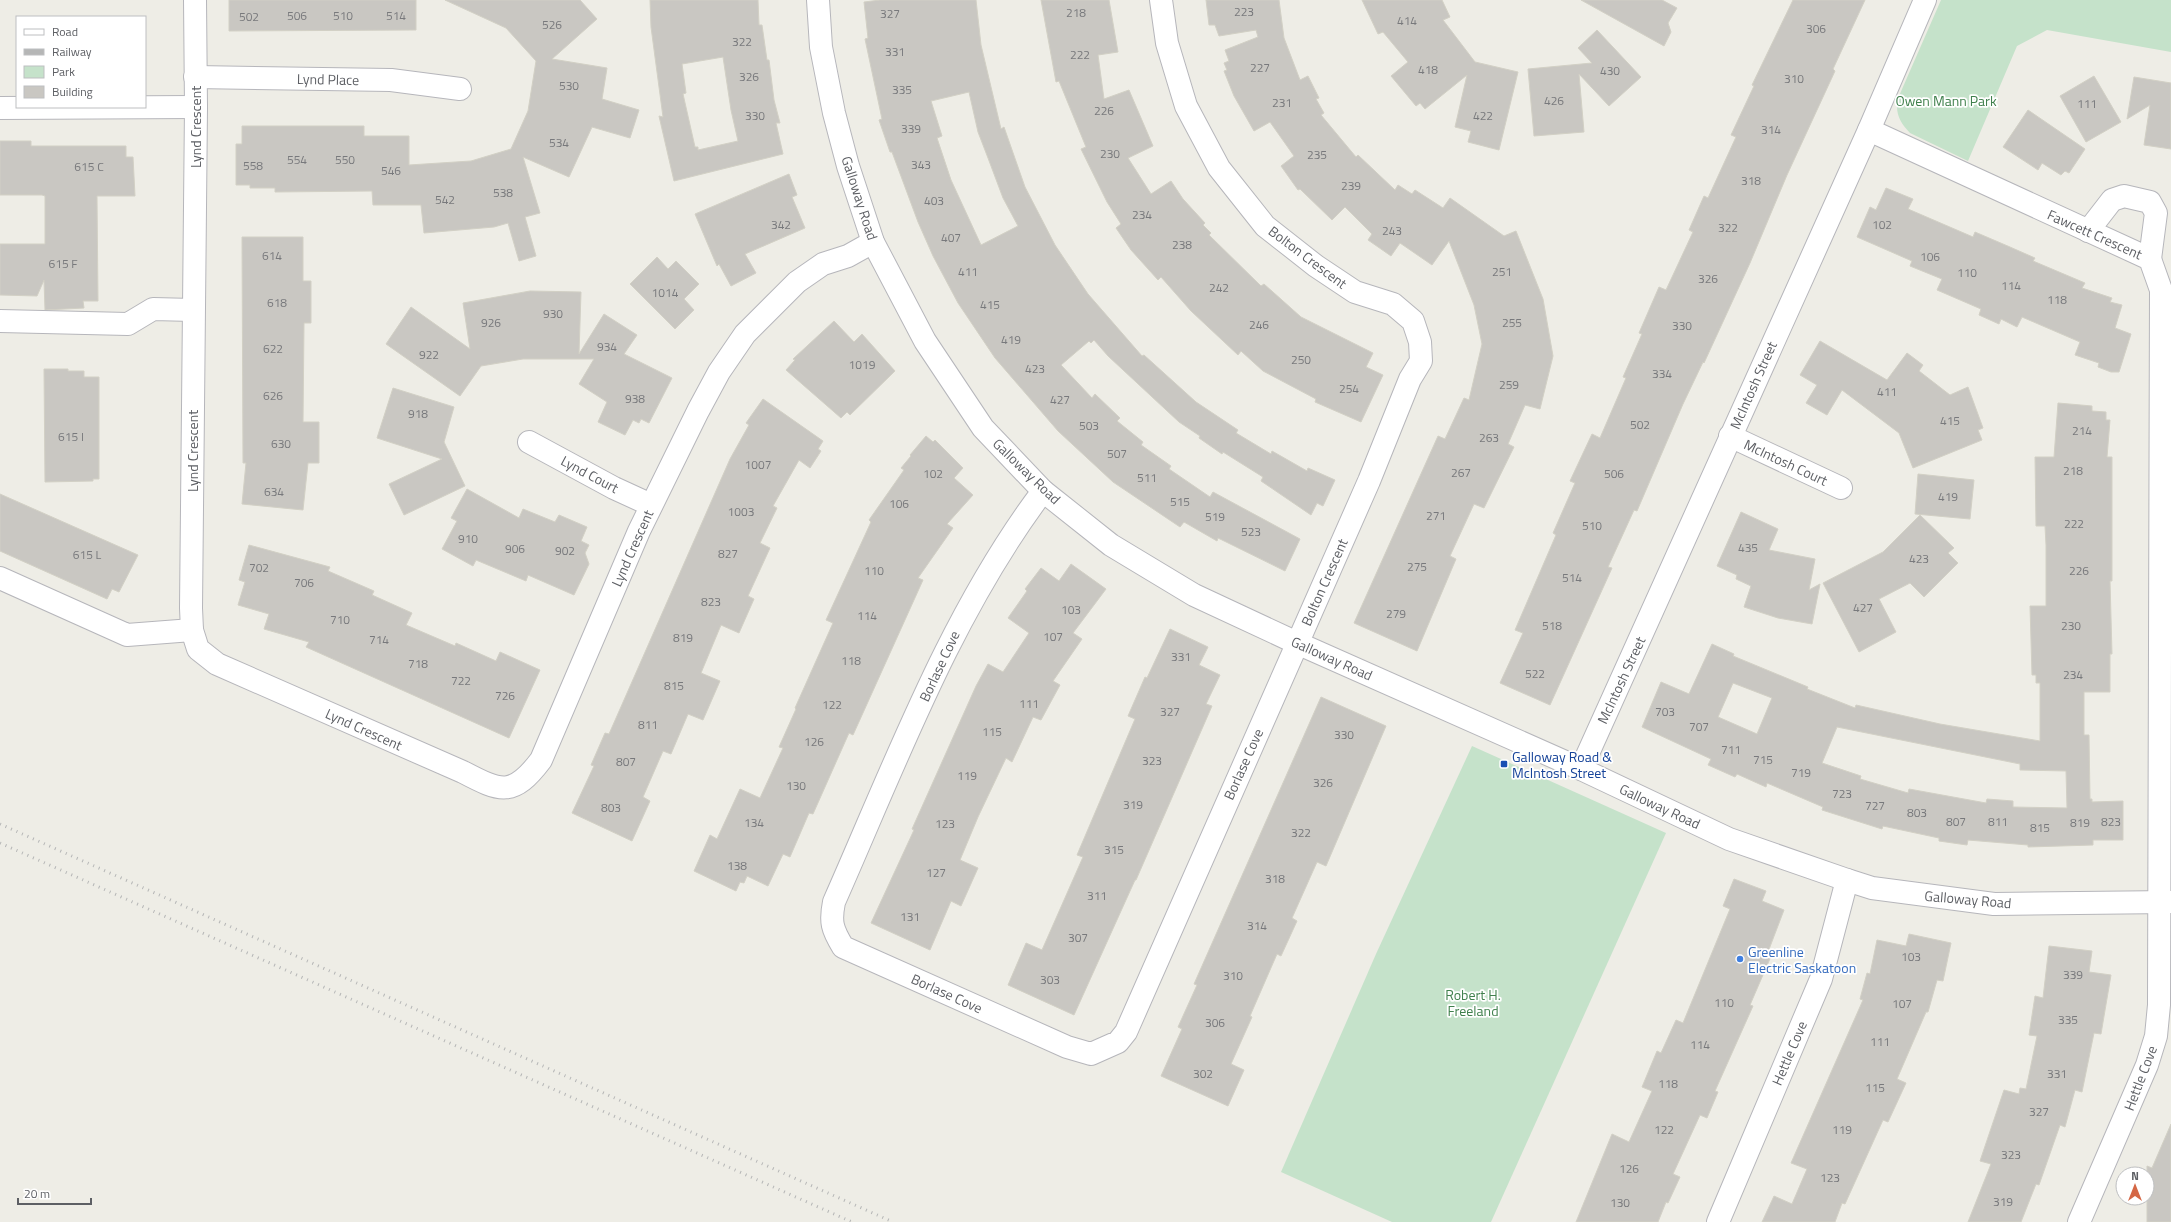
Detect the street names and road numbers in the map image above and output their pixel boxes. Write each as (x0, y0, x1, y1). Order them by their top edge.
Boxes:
street label: Lynd Place (297, 68, 359, 90)
street label: Lynd Crescent (185, 86, 206, 168)
street label: Galloway Road (837, 153, 883, 243)
street label: Fawcett Crescent (2044, 204, 2146, 264)
street label: Bolton Crescent (1264, 220, 1352, 294)
street label: McIntosh Street (1724, 338, 1782, 432)
street label: Lynd Crescent (182, 410, 203, 492)
street label: Galloway Road (988, 433, 1066, 509)
street label: McIntosh Court (1741, 433, 1831, 491)
street label: Lynd Court (557, 450, 623, 498)
street label: Lynd Crescent (606, 506, 658, 590)
street label: Bolton Crescent (1295, 535, 1353, 629)
street label: Borlase Cove (913, 627, 965, 705)
street label: Galloway Road (1288, 631, 1376, 685)
street label: McIntosh Street (1592, 633, 1650, 727)
street label: Lynd Crescent (322, 703, 406, 755)
street label: Borlase Cove (1218, 725, 1268, 803)
street label: Galloway Road (1616, 778, 1704, 834)
street label: Galloway Road (1924, 885, 2012, 913)
street label: Borlase Cove (908, 968, 986, 1018)
street label: Hettle Cove (1766, 1018, 1812, 1088)
street label: Hettle Cove (2118, 1042, 2162, 1114)

